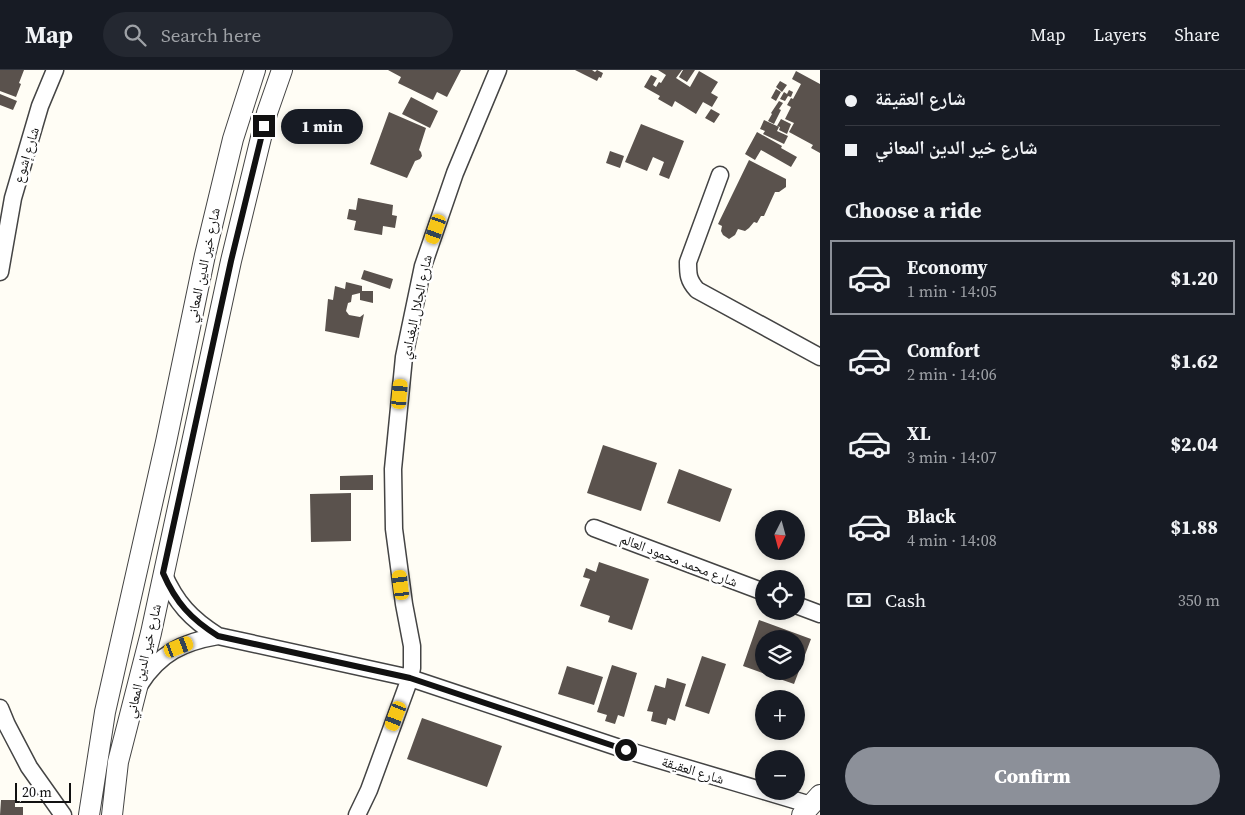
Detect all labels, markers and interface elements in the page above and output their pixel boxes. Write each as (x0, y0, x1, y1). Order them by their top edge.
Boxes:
search box (103, 12, 453, 57)
text: Map (25, 18, 73, 51)
icon: search (121, 21, 149, 49)
text: Search here (161, 22, 261, 48)
text: Map (1030, 22, 1065, 47)
text: Layers (1093, 22, 1146, 47)
text: Share (1174, 22, 1220, 47)
text: شارع العقيقة (875, 85, 966, 111)
callout: 1 min (282, 108, 364, 144)
route end (253, 115, 275, 137)
text: 1 min (301, 115, 343, 137)
street label: شارع إشوع (8, 125, 44, 185)
text: شارع خير الدين المعاني (875, 134, 1038, 160)
text: Choose a ride (845, 195, 982, 225)
street label: شارع خير الدين المعاني (181, 206, 226, 325)
car (424, 212, 447, 246)
street label: شارع الجلال البغدادي (395, 253, 438, 361)
text: Economy (907, 254, 988, 280)
icon: car (847, 255, 892, 300)
text: $1.20 (1170, 265, 1218, 291)
text: 1 min · 14:05 (907, 280, 997, 302)
text: Comfort (907, 337, 980, 363)
icon: car (847, 338, 892, 383)
text: $1.62 (1170, 348, 1218, 374)
text: 2 min · 14:06 (907, 363, 997, 385)
car (391, 378, 408, 410)
text: XL (907, 420, 930, 446)
icon: car (847, 421, 892, 466)
text: $2.04 (1170, 431, 1218, 457)
text: 3 min · 14:07 (907, 446, 997, 468)
text: Black (907, 503, 956, 529)
icon: car (847, 504, 892, 549)
north arrow (755, 510, 805, 560)
map controls (755, 510, 805, 800)
text: $1.88 (1170, 514, 1218, 540)
street label: شارع محمد محمود العالم (617, 528, 741, 592)
text: 4 min · 14:08 (907, 529, 997, 551)
car (391, 569, 410, 601)
button: locate (755, 570, 805, 620)
icon: cash (845, 586, 873, 614)
text: Cash (885, 587, 926, 613)
text: 350 m (1178, 589, 1220, 611)
street label: شارع خير الدين المعاني (120, 602, 167, 721)
button: layers (755, 630, 805, 680)
car (162, 635, 195, 659)
button: + (755, 690, 805, 740)
car (383, 699, 408, 733)
route start (615, 739, 637, 761)
button: Confirm (845, 747, 1220, 805)
button: − (755, 750, 805, 800)
street label: شارع العقيقة (659, 751, 727, 789)
scale bar (15, 780, 71, 803)
text: 20 m (22, 782, 52, 802)

